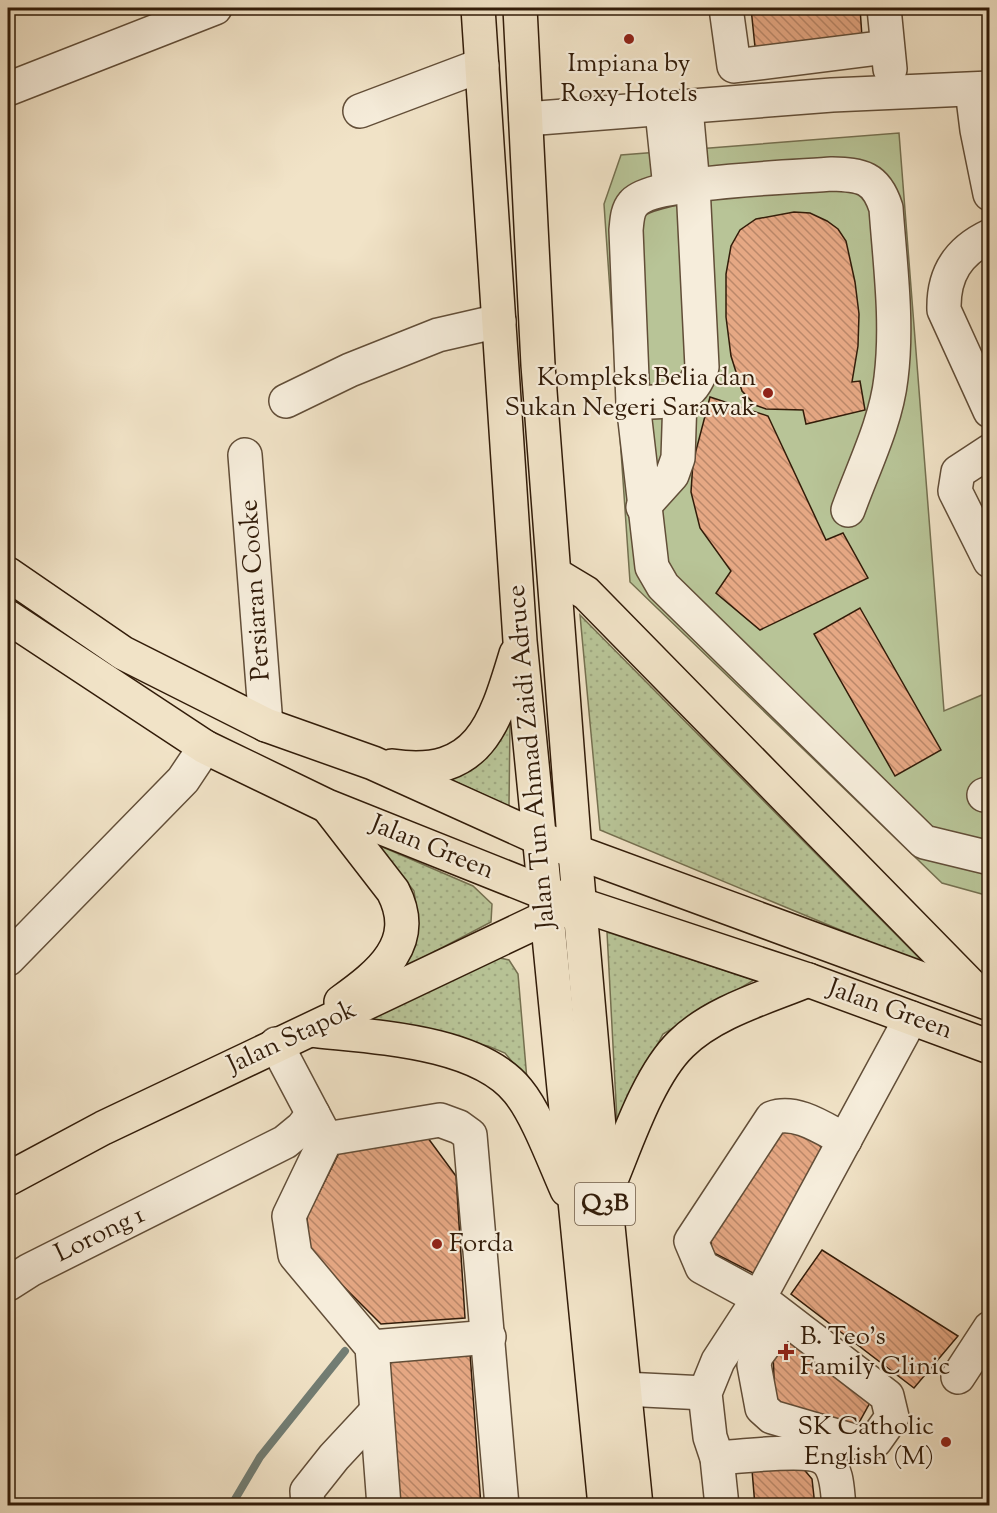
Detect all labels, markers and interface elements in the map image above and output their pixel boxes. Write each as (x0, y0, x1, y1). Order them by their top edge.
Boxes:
marker: Impiana by Roxy Hotels (622, 32, 636, 46)
place label: Impiana by Roxy Hotels (560, 46, 698, 113)
place label: Kompleks Belia dan Sukan Negeri Sarawak (505, 360, 756, 427)
marker: Kompleks Belia dan Sukan Negeri Sarawak (761, 386, 775, 400)
street label: Persiaran Cooke (231, 498, 281, 682)
street label: Jalan Tun Ahmad Zaidi Adruce (499, 583, 566, 933)
street label: Jalan Green (363, 806, 499, 890)
street label: Jalan Green (821, 970, 958, 1050)
street label: Jalan Stapok (220, 992, 363, 1085)
road number: Q3B (575, 1183, 635, 1225)
street label: Lorong 1 (49, 1197, 151, 1273)
place label: Forda (449, 1226, 514, 1263)
marker: Forda (430, 1237, 444, 1251)
place label: B. Teo's Family Clinic (800, 1319, 951, 1386)
marker: B. Teo's Family Clinic (777, 1343, 795, 1361)
place label: SK Catholic English (M) (798, 1409, 934, 1476)
marker: SK Catholic English (M) (939, 1435, 953, 1449)

